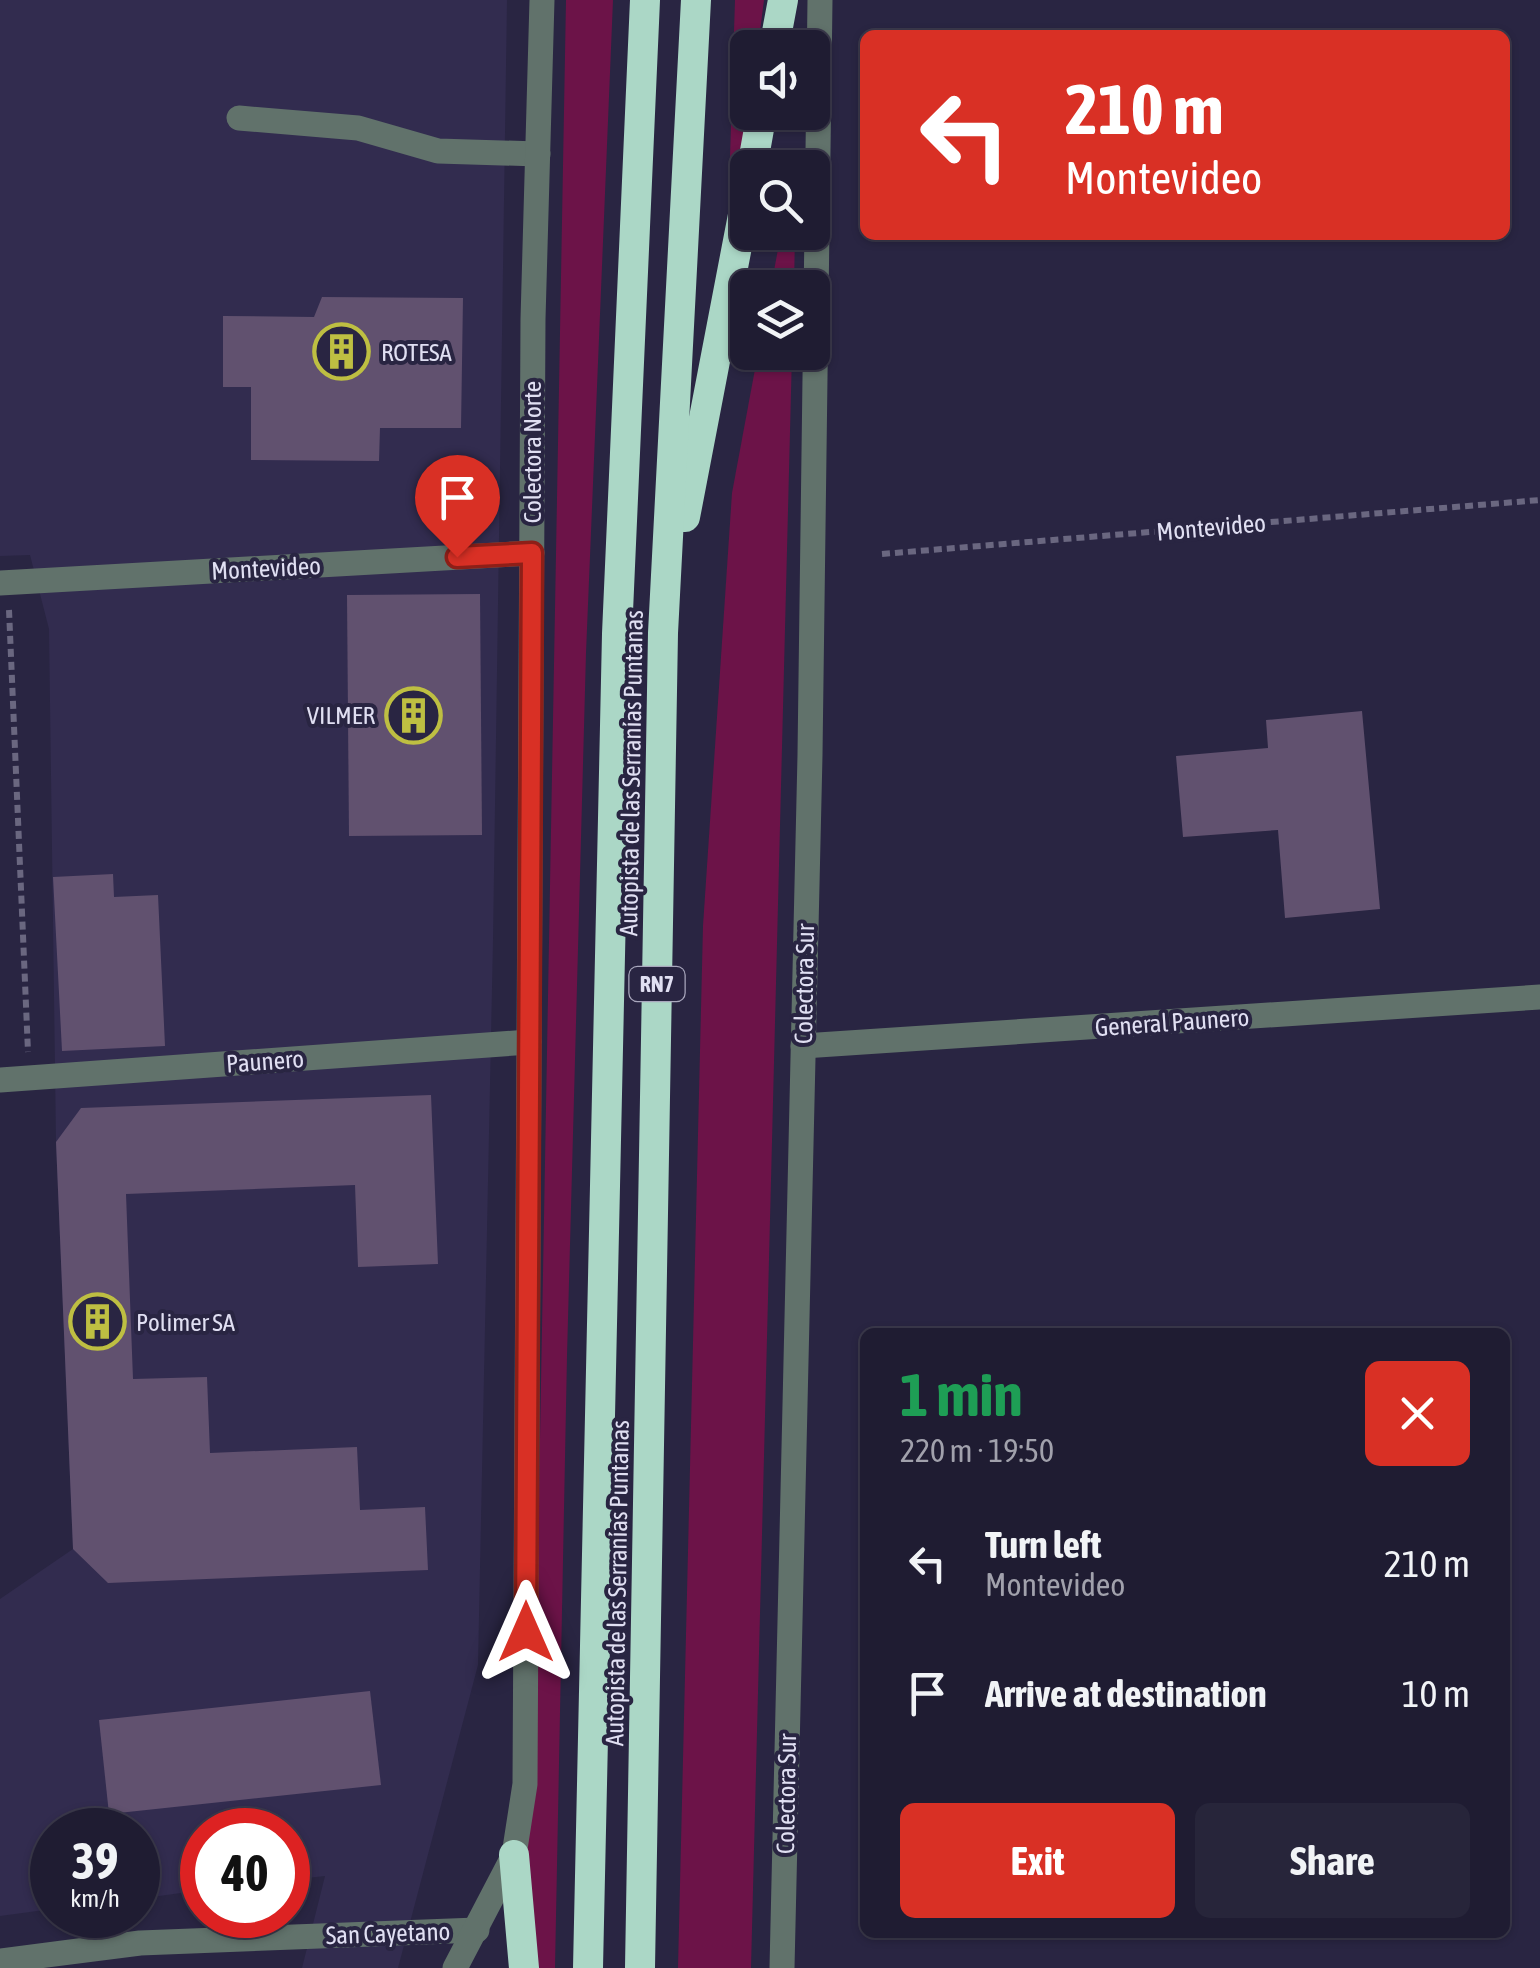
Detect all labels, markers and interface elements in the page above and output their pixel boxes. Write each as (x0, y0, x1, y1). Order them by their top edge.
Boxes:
map controls (730, 30, 830, 370)
button: sound (730, 30, 830, 130)
text: 210 m (1065, 69, 1224, 149)
icon: left (900, 70, 1030, 200)
button: search (730, 150, 830, 250)
text: Montevideo (1065, 152, 1262, 204)
button: layers (730, 270, 830, 370)
building icon: ROTESA (312, 322, 372, 382)
place label: ROTESA (381, 338, 452, 366)
street label: Colectora Norte (518, 381, 546, 523)
pin (415, 455, 500, 558)
icon: arrive (430, 470, 485, 525)
street label: Montevideo (1155, 508, 1267, 546)
street label: Montevideo (211, 551, 321, 585)
street label: Autopista de las Serranías Puntanas (614, 610, 648, 936)
building icon: VILMER (384, 685, 444, 745)
place label: VILMER (307, 701, 375, 729)
street label: Colectora Sur (789, 923, 819, 1044)
road number: RN7 (630, 967, 684, 1001)
street label: General Paunero (1094, 1003, 1250, 1041)
street label: Paunero (225, 1044, 305, 1078)
building icon: Polimer SA (67, 1292, 127, 1352)
place label: Polimer SA (136, 1308, 236, 1336)
text: 1 min (900, 1360, 1023, 1429)
button: close (1365, 1361, 1470, 1466)
street label: Autopista de las Serranías Puntanas (600, 1420, 634, 1746)
text: 220 m · 19:50 (900, 1432, 1054, 1469)
text: Turn left (985, 1523, 1101, 1566)
icon: left (900, 1536, 955, 1591)
text: 210 m (1384, 1542, 1470, 1585)
text: Montevideo (985, 1566, 1125, 1603)
position arrow (474, 1580, 578, 1684)
icon: arrive (900, 1666, 955, 1721)
text: Arrive at destination (985, 1672, 1267, 1715)
text: 10 m (1402, 1672, 1470, 1715)
street label: Colectora Sur (771, 1733, 801, 1854)
button: Exit (900, 1803, 1175, 1918)
button: Share (1195, 1803, 1470, 1918)
speed limit sign: 40 (180, 1808, 310, 1938)
text: 39 (71, 1832, 118, 1890)
text: km/h (70, 1884, 120, 1912)
street label: San Cayetano (325, 1917, 451, 1949)

